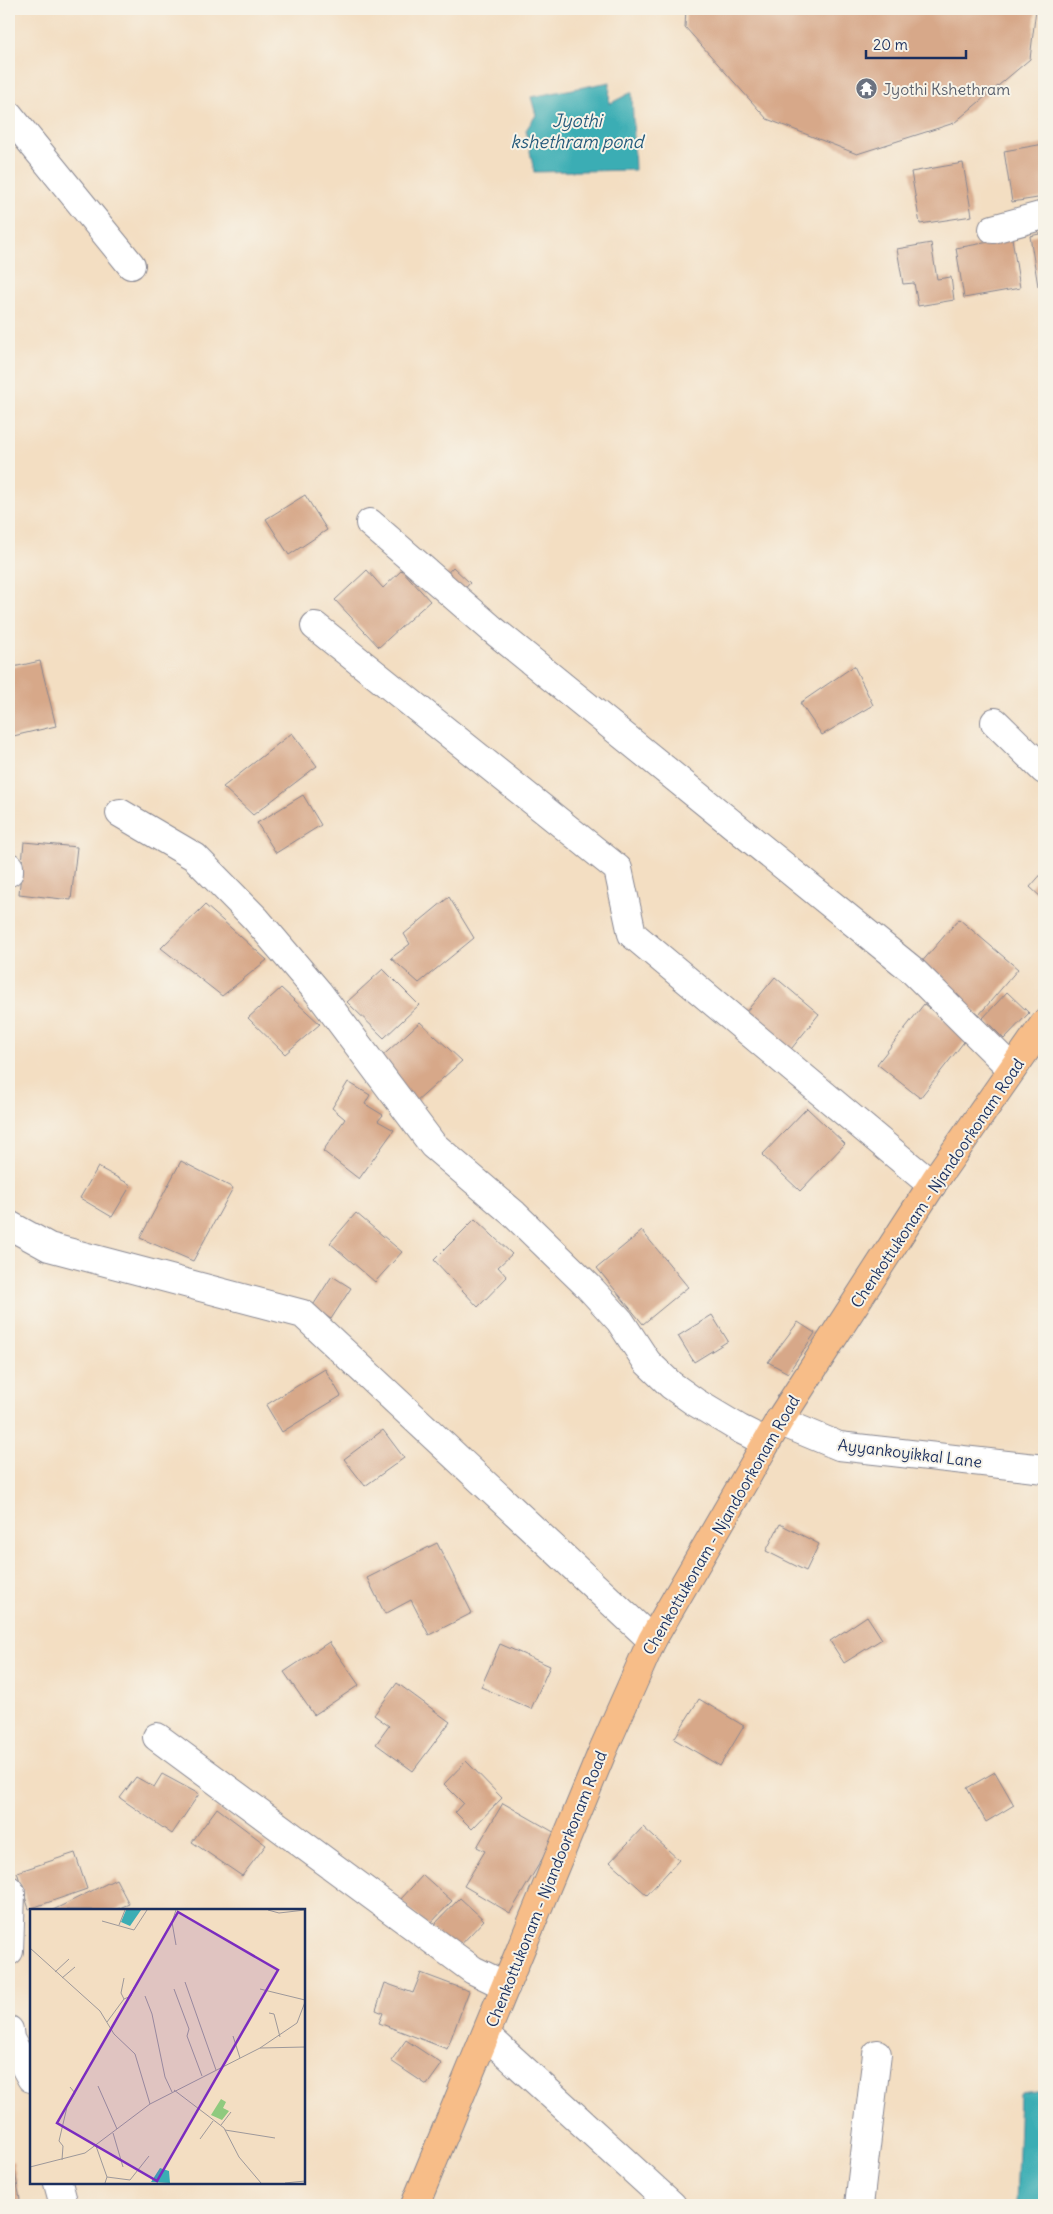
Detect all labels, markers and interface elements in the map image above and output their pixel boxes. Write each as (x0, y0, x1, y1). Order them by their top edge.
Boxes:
scale bar (866, 28, 966, 60)
text: 20 m (873, 35, 908, 54)
temple icon: Jyothi Kshethram (855, 77, 879, 101)
place label: Jyothi Kshethram (883, 79, 1010, 99)
water label: Jyothi kshethram pond (511, 109, 646, 153)
street label: Chenkottukonam - Njandoorkonam Road (846, 1055, 1028, 1311)
street label: Chenkottukonam - Njandoorkonam Road (638, 1392, 804, 1658)
street label: Ayyankoyikkal Lane (837, 1434, 983, 1472)
street label: Chenkottukonam - Njandoorkonam Road (481, 1748, 611, 2030)
inset map (30, 1909, 305, 2184)

